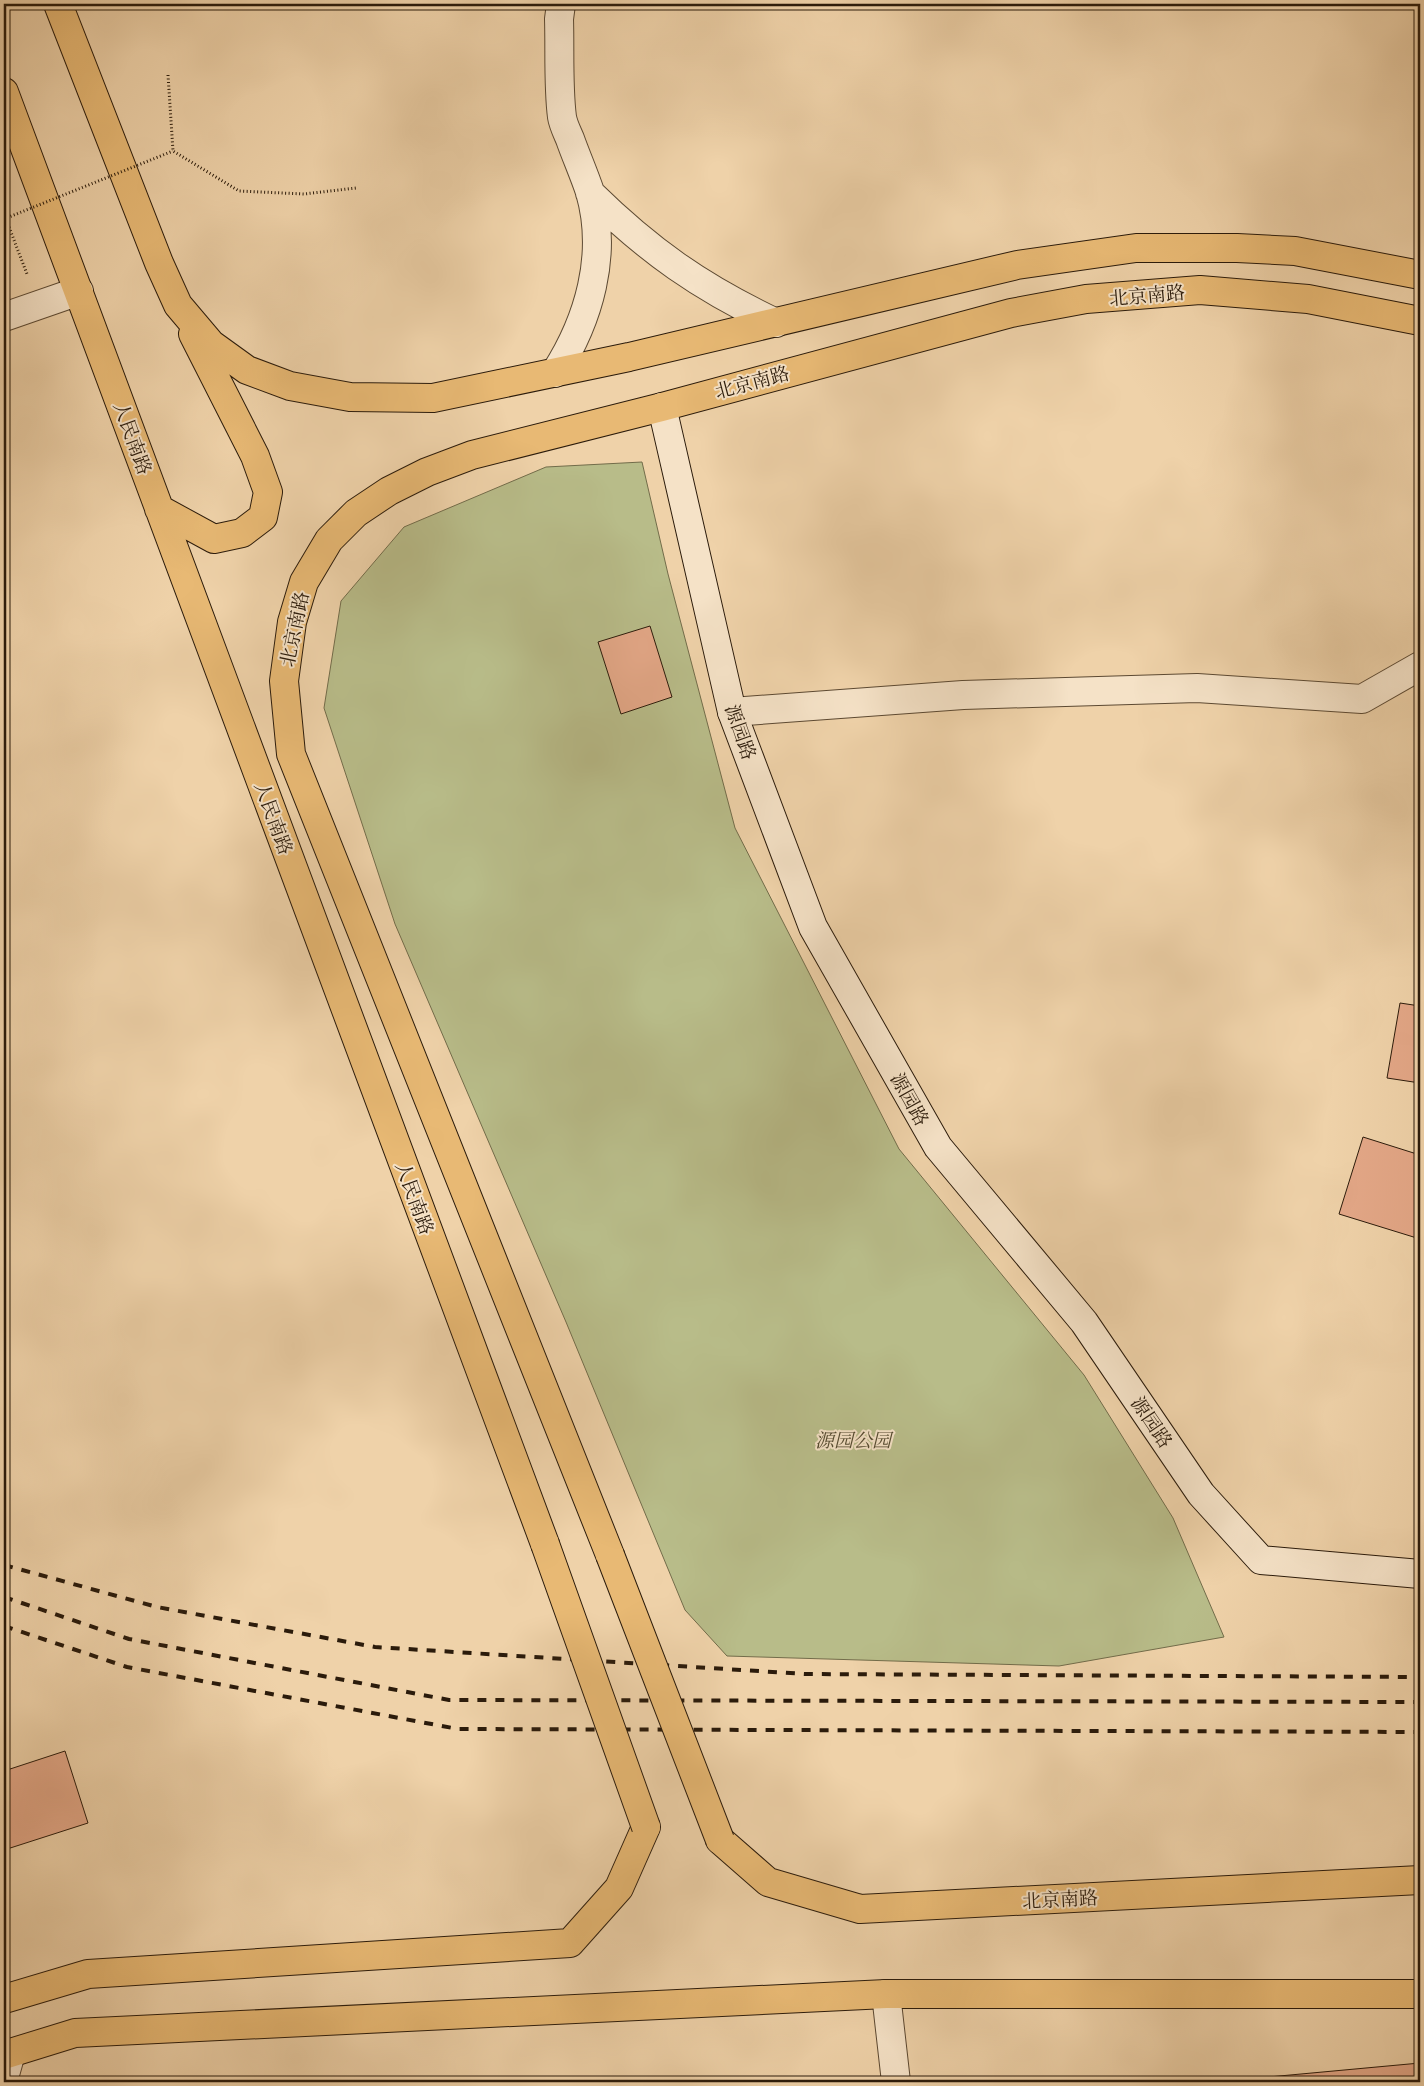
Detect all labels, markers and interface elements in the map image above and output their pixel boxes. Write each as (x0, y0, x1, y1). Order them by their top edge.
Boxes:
street label: 北京南路 (1108, 280, 1186, 312)
street label: 北京南路 (712, 361, 792, 405)
street label: 人民南路 (107, 398, 157, 479)
street label: 北京南路 (274, 589, 316, 669)
street label: 源园路 (718, 701, 762, 764)
street label: 人民南路 (248, 778, 298, 859)
street label: 源园路 (884, 1068, 934, 1131)
street label: 人民南路 (389, 1158, 439, 1239)
street label: 源园路 (1124, 1392, 1178, 1453)
park label: 源园公园 (815, 1428, 894, 1454)
street label: 北京南路 (1021, 1885, 1099, 1915)

